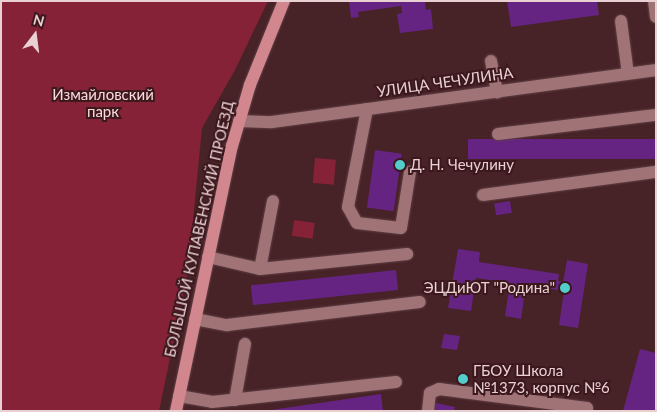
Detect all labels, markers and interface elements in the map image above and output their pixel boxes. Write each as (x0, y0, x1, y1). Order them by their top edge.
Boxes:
north arrow (10, 10, 60, 60)
text: N (32, 10, 46, 30)
street label: УЛИЦА ЧЕЧУЛИНА (376, 64, 514, 100)
park label: Измайловский парк (52, 85, 154, 120)
street label: БОЛЬШОЙ КУПАВЕНСКИЙ ПРОЕЗД (161, 99, 237, 359)
place label: Д. Н. Чечулину (410, 156, 514, 174)
marker: Д. Н. Чечулину (394, 159, 406, 171)
place label: ЭЦДиЮТ "Родина" (423, 279, 555, 297)
marker: ЭЦДиЮТ "Родина" (559, 282, 571, 294)
place label: ГБОУ Школа №1373, корпус №6 (473, 361, 610, 396)
marker: ГБОУ Школа №1373, корпус №6 (457, 373, 469, 385)

